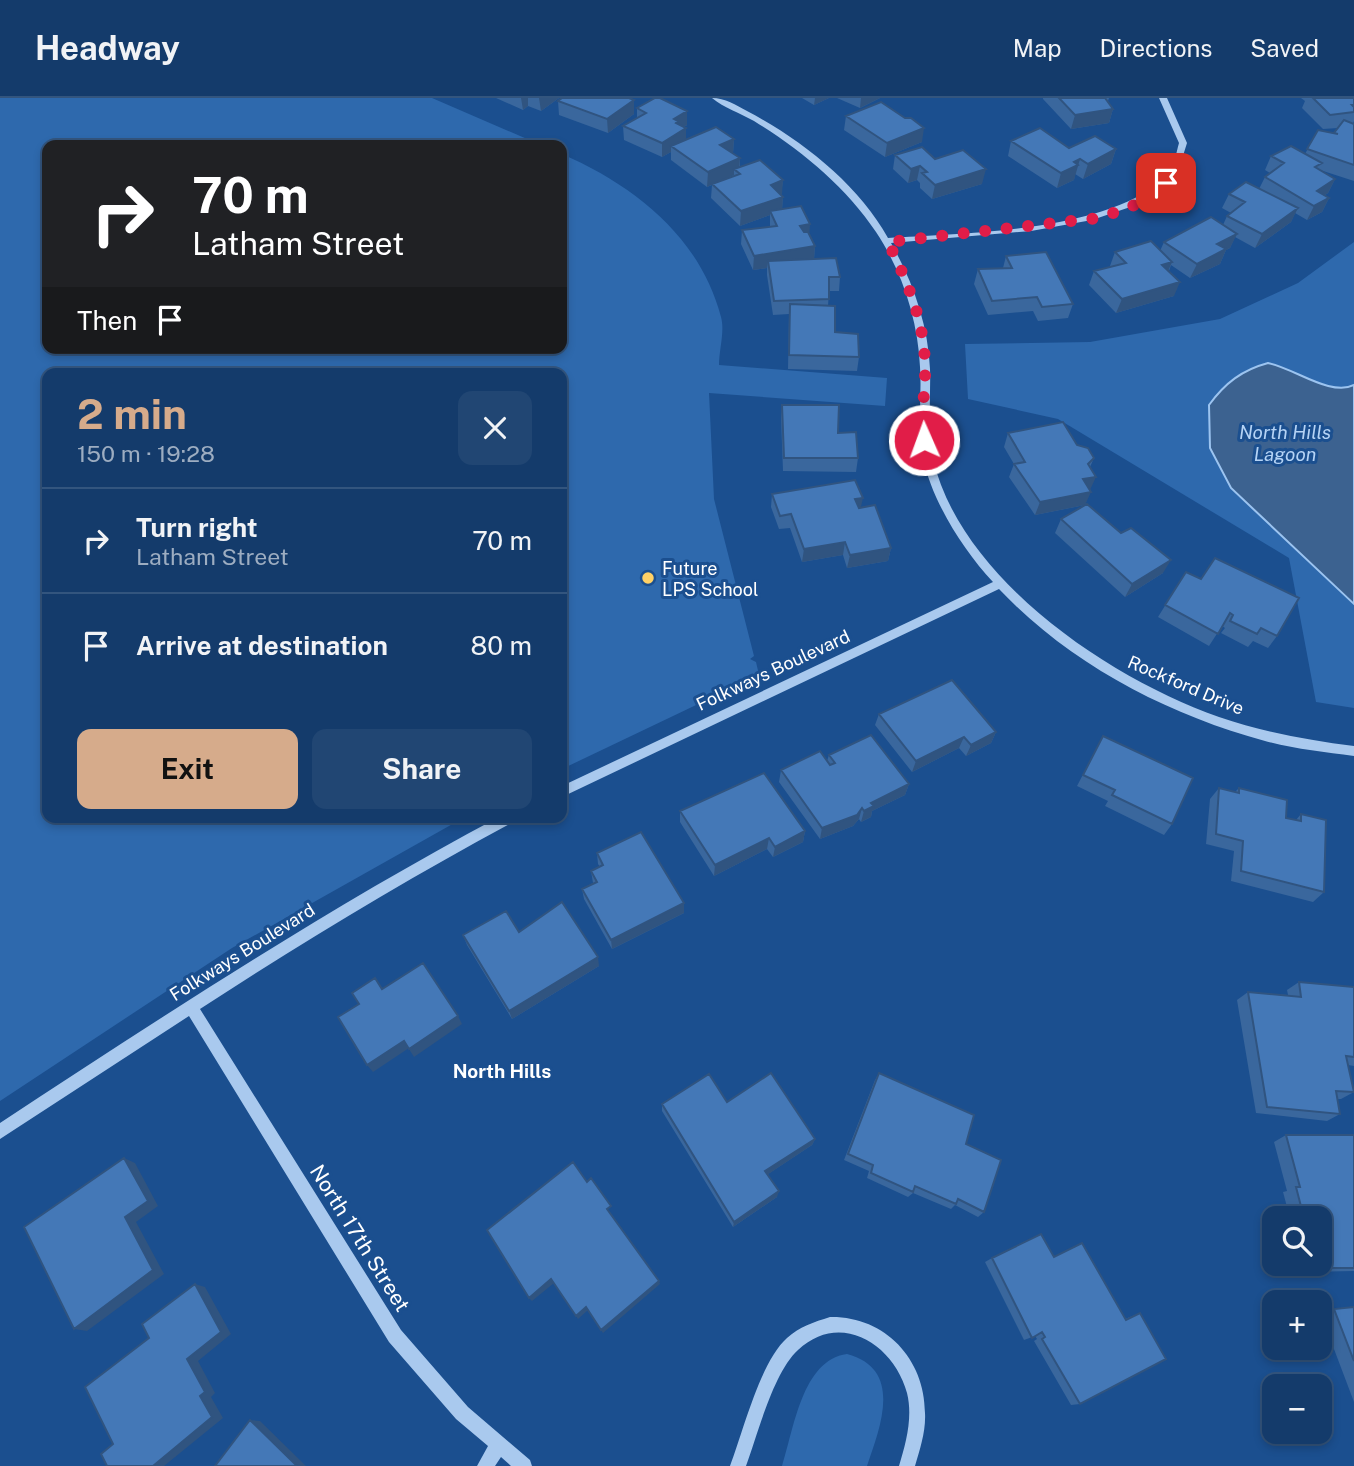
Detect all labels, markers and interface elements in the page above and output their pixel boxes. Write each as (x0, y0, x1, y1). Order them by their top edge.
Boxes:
text: Headway (35, 29, 180, 67)
text: Map (1013, 34, 1062, 62)
text: Directions (1100, 34, 1212, 62)
text: Saved (1250, 34, 1319, 62)
pin (1136, 153, 1196, 213)
icon: arrive (1147, 164, 1185, 202)
text: 70 m (192, 166, 309, 224)
icon: right (77, 168, 168, 259)
text: Latham Street (192, 225, 404, 262)
icon: arrive (151, 301, 189, 339)
text: Then (77, 305, 137, 336)
text: 2 min (77, 389, 187, 438)
button: close (458, 391, 532, 465)
position arrow (887, 403, 961, 477)
water label: North Hills Lagoon (1239, 421, 1331, 465)
text: 150 m · 19:28 (77, 440, 215, 467)
text: Turn right (136, 512, 258, 543)
icon: right (77, 522, 115, 560)
text: 70 m (472, 525, 532, 556)
text: Latham Street (136, 543, 289, 570)
place label: Future LPS School (662, 558, 758, 600)
marker: Future LPS School (640, 570, 656, 586)
street label: Folkways Boulevard (693, 625, 853, 715)
icon: arrive (77, 627, 115, 665)
text: Arrive at destination (136, 630, 388, 661)
text: 80 m (471, 630, 532, 661)
street label: Rockford Drive (1125, 651, 1247, 719)
button: Exit (77, 729, 298, 809)
button: Share (312, 729, 532, 809)
street label: Folkways Boulevard (166, 899, 318, 1005)
district label: North Hills (453, 1060, 551, 1082)
street label: North 17th Street (305, 1160, 415, 1316)
map controls (1262, 1206, 1332, 1444)
button: search (1262, 1206, 1332, 1276)
button: + (1262, 1290, 1332, 1360)
button: − (1262, 1374, 1332, 1444)

